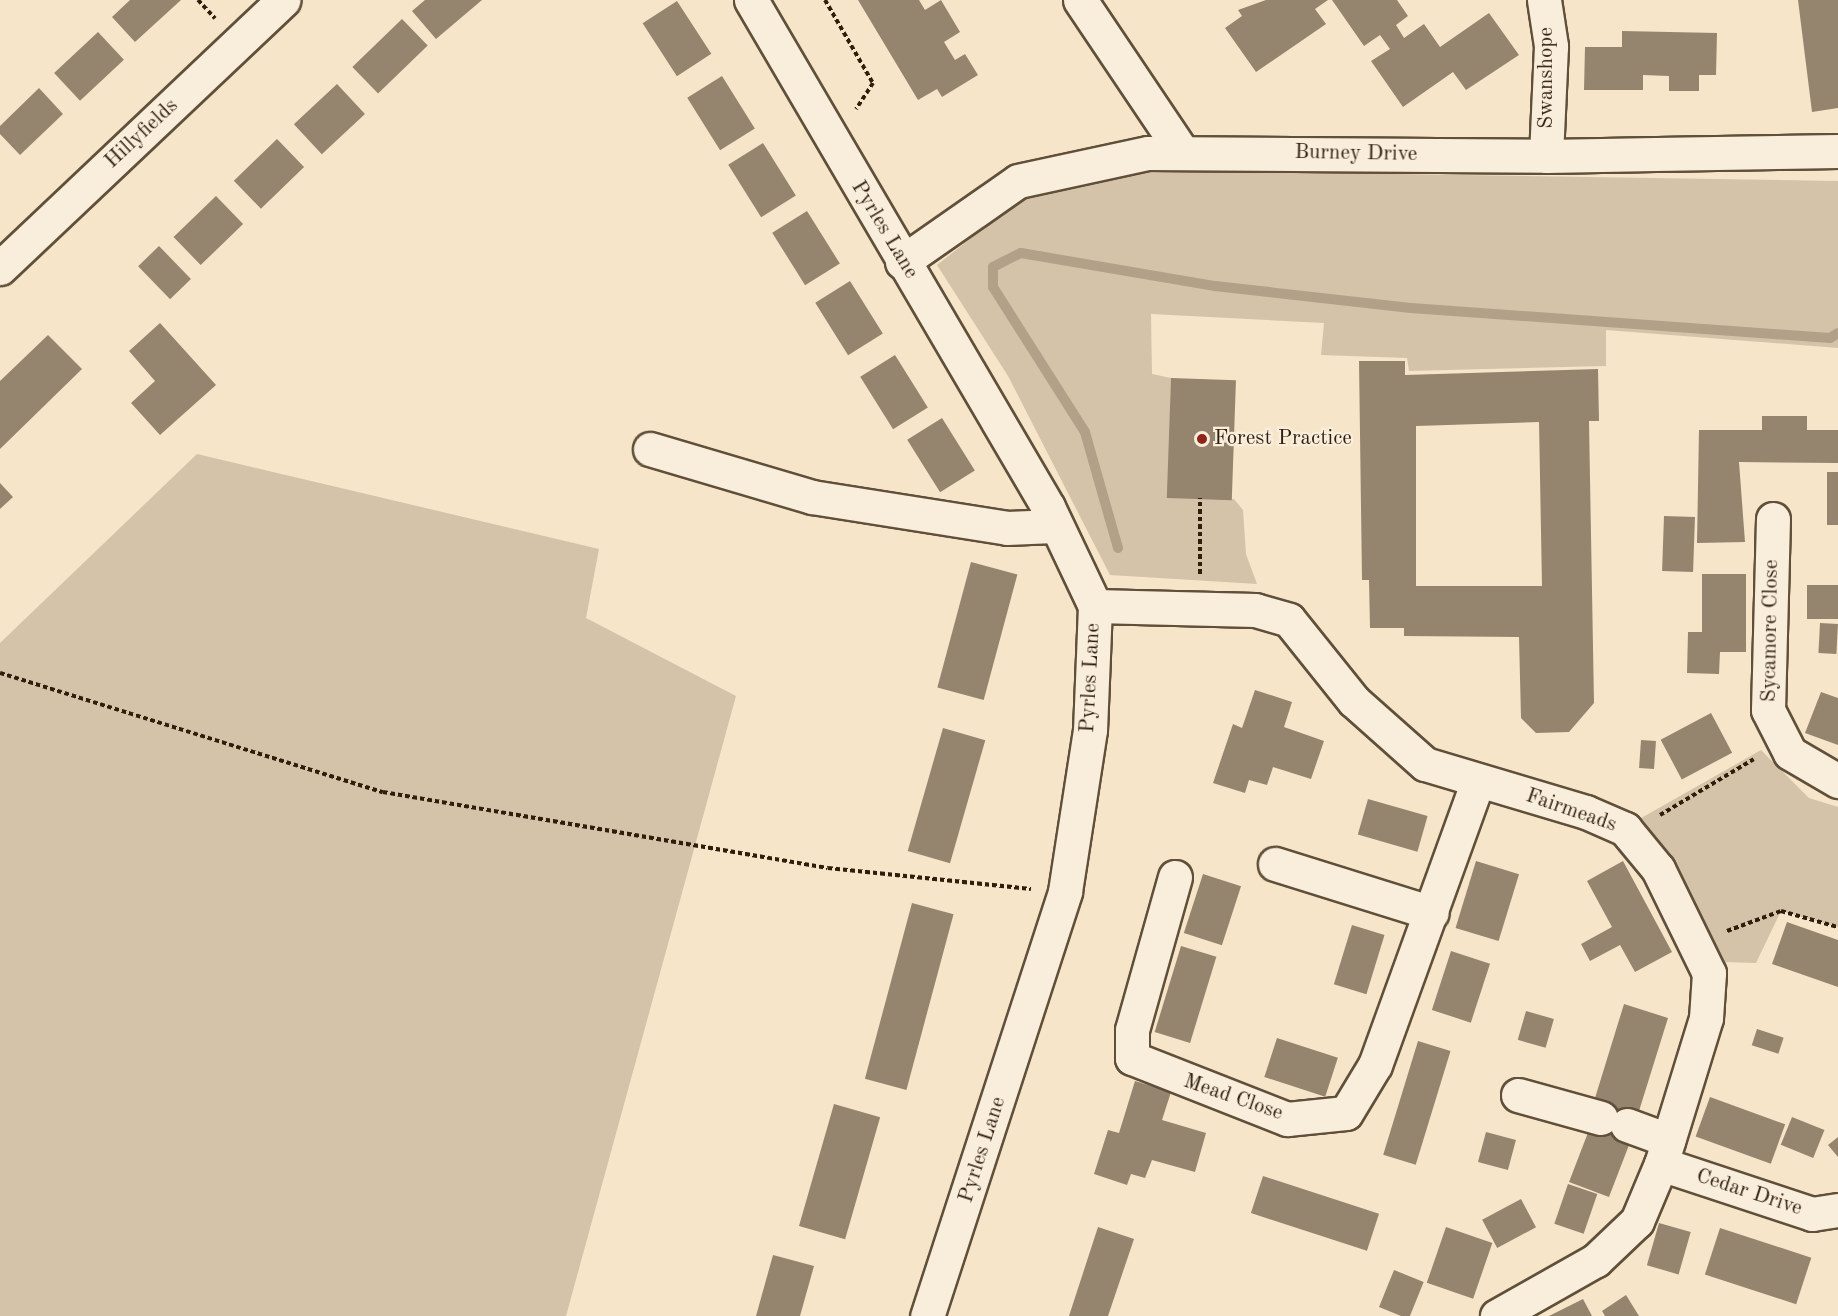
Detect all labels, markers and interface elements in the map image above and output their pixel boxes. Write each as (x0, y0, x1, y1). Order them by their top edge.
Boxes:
street label: Swanshope (1534, 27, 1560, 129)
street label: Hillyfields (100, 94, 184, 174)
street label: Burney Drive (1294, 140, 1418, 168)
street label: Pyrles Lane (845, 176, 923, 284)
place label: Forest Practice (1214, 426, 1352, 452)
marker: Forest Practice (1195, 432, 1209, 446)
street label: Sycamore Close (1757, 559, 1785, 703)
street label: Pyrles Lane (1076, 623, 1106, 733)
street label: Fairmeads (1522, 784, 1620, 838)
street label: Mead Close (1180, 1069, 1286, 1127)
street label: Pyrles Lane (954, 1094, 1012, 1206)
street label: Cedar Drive (1693, 1164, 1805, 1222)

